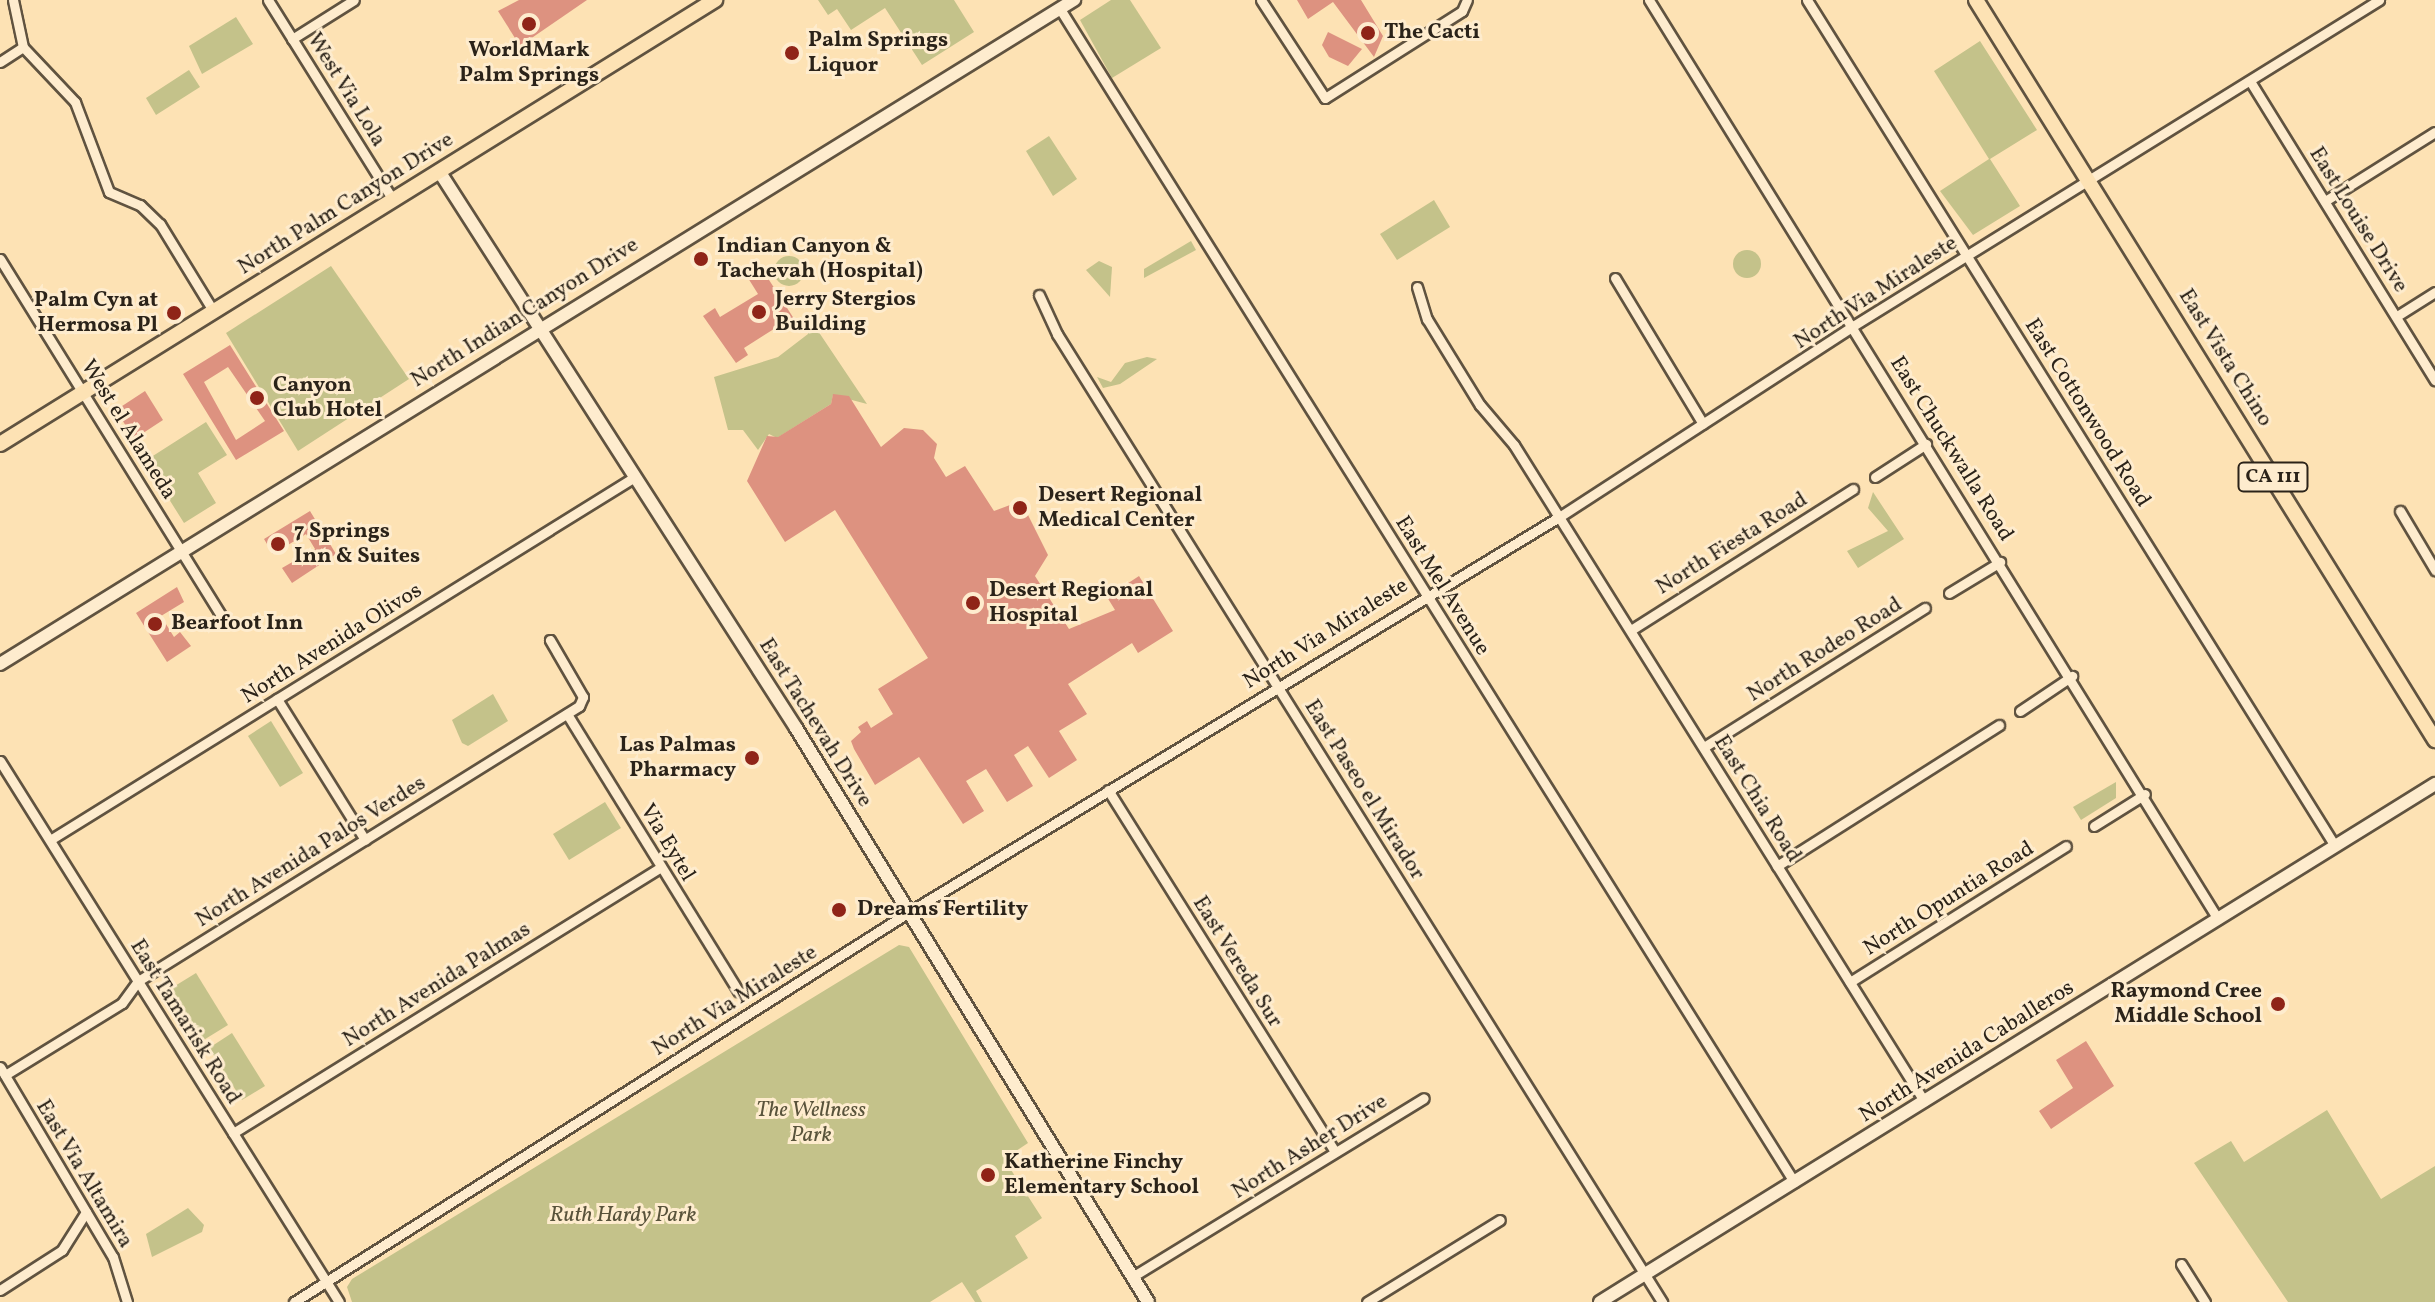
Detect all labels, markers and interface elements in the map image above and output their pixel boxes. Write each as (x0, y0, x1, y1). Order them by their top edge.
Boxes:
marker: WorldMark Palm Springs (520, 15, 538, 33)
place label: The Cacti (1384, 20, 1480, 46)
marker: The Cacti (1359, 24, 1377, 42)
place label: Palm Springs Liquor (808, 27, 948, 78)
street label: West Via Lola (300, 28, 392, 152)
place label: WorldMark Palm Springs (459, 37, 599, 88)
marker: Palm Springs Liquor (783, 44, 801, 62)
street label: North Palm Canyon Drive (233, 127, 459, 281)
street label: East Louise Drive (2303, 142, 2413, 298)
street label: North Via Miraleste (1789, 230, 1963, 356)
street label: North Indian Canyon Drive (406, 232, 644, 394)
place label: Indian Canyon & Tachevah (Hospital) (717, 233, 923, 284)
marker: Indian Canyon & Tachevah (Hospital) (692, 250, 710, 268)
street label: East Vista Chino (2172, 284, 2278, 432)
place label: Jerry Stergios Building (775, 286, 916, 338)
place label: Palm Cyn at Hermosa Pl (34, 287, 158, 338)
marker: Jerry Stergios Building (750, 303, 768, 321)
marker: Palm Cyn at Hermosa Pl (165, 304, 183, 322)
street label: East Cottonwood Road (2018, 314, 2156, 512)
street label: East Chuckwalla Road (1883, 352, 2019, 546)
street label: West el Alameda (74, 355, 182, 505)
place label: Canyon Club Hotel (273, 372, 382, 424)
marker: Canyon Club Hotel (248, 389, 266, 407)
road number: CA 111 (2237, 461, 2309, 493)
place label: Desert Regional Medical Center (1038, 482, 1202, 534)
street label: North Fiesta Road (1651, 487, 1813, 601)
marker: Desert Regional Medical Center (1009, 497, 1031, 519)
street label: East Mel Avenue (1389, 512, 1495, 660)
place label: 7 Springs Inn & Suites (294, 518, 420, 570)
marker: 7 Springs Inn & Suites (269, 535, 287, 553)
street label: North Via Miraleste (1238, 572, 1414, 696)
place label: Desert Regional Hospital (989, 577, 1153, 628)
street label: North Avenida Olivos (237, 578, 427, 710)
street label: North Rodeo Road (1743, 592, 1907, 708)
marker: Desert Regional Hospital (964, 594, 982, 612)
place label: Bearfoot Inn (171, 611, 303, 637)
marker: Bearfoot Inn (146, 615, 164, 633)
street label: East Tachevah Drive (752, 633, 878, 813)
street label: East Paseo el Mirador (1298, 695, 1430, 885)
street label: East Chia Road (1707, 731, 1807, 867)
place label: Las Palmas Pharmacy (619, 732, 736, 784)
marker: Las Palmas Pharmacy (743, 749, 761, 767)
street label: North Avenida Palos Verdes (191, 770, 431, 934)
street label: Via Eytel (634, 800, 700, 886)
street label: North Opuntia Road (1859, 836, 2039, 962)
street label: East Vereda Sur (1186, 891, 1288, 1033)
place label: Dreams Fertility (857, 897, 1028, 923)
marker: Dreams Fertility (828, 899, 850, 921)
street label: North Avenida Palmas (338, 917, 536, 1053)
street label: East Tamarisk Road (123, 934, 247, 1110)
street label: North Via Miraleste (647, 939, 823, 1063)
street label: North Avenida Caballeros (1855, 975, 2079, 1129)
place label: Raymond Cree Middle School (2110, 978, 2262, 1030)
marker: Raymond Cree Middle School (2269, 995, 2287, 1013)
street label: North Asher Drive (1227, 1089, 1393, 1205)
street label: East Via Altamira (29, 1095, 139, 1253)
park label: The Wellness Park (756, 1097, 866, 1148)
place label: Katherine Finchy Elementary School (1004, 1149, 1199, 1200)
marker: Katherine Finchy Elementary School (979, 1166, 997, 1184)
park label: Ruth Hardy Park (550, 1203, 696, 1229)

